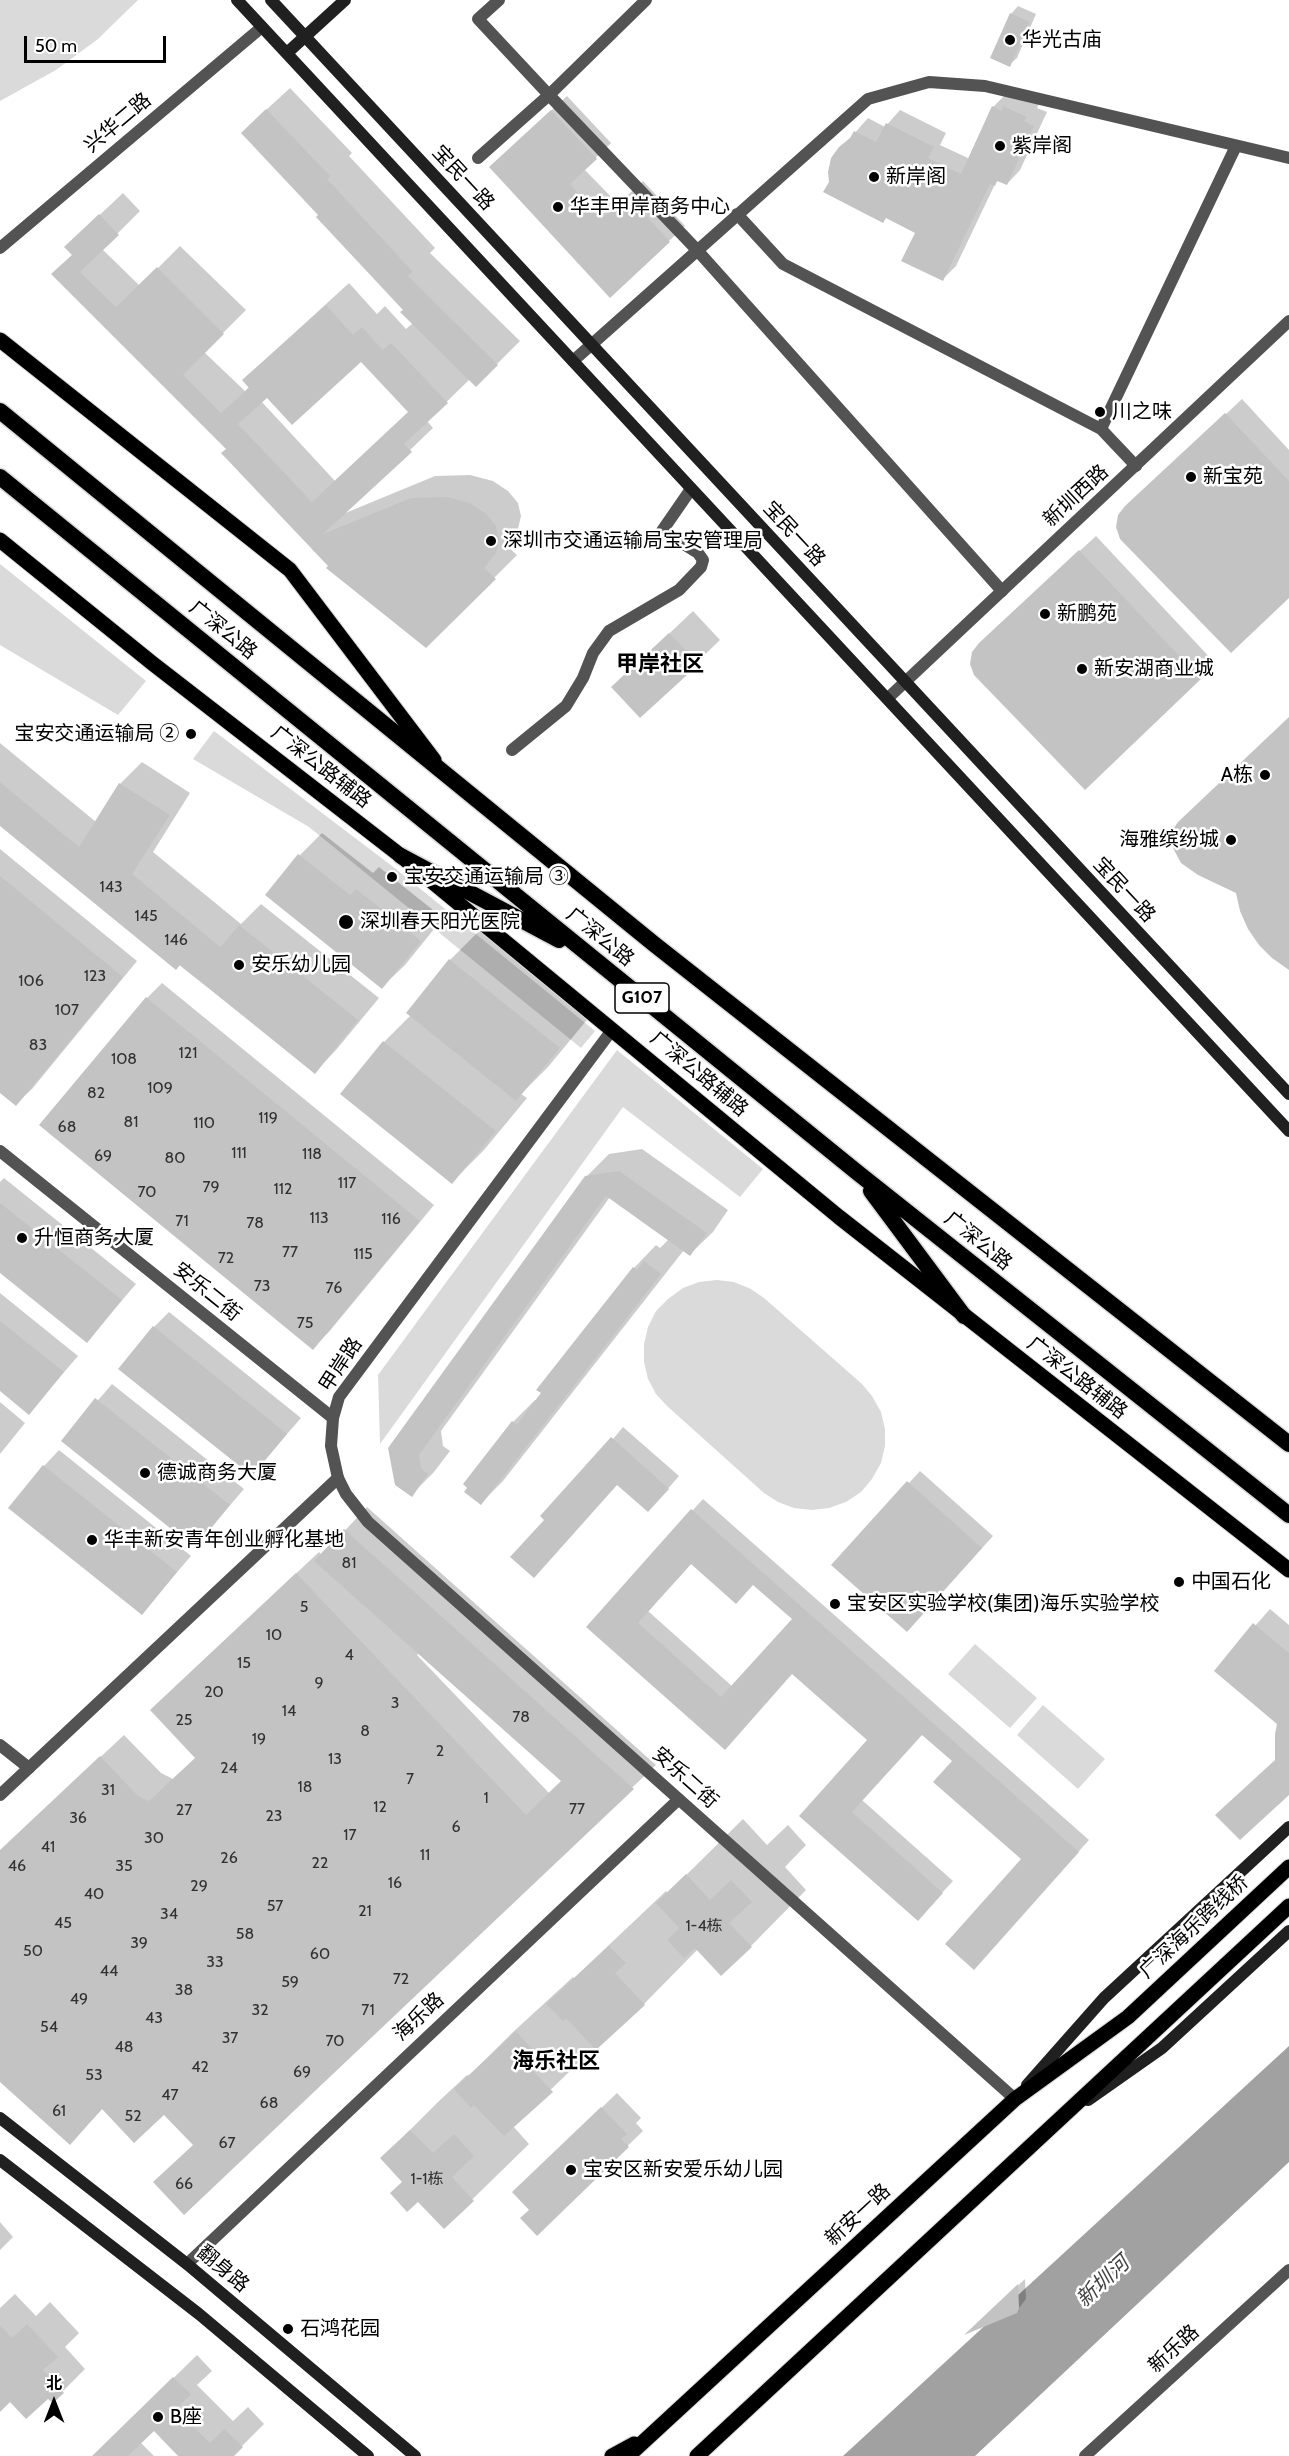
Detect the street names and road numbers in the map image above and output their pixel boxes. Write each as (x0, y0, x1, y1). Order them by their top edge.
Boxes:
street label: 兴华二路 (80, 88, 156, 158)
street label: 宝民一路 (427, 141, 499, 215)
street label: 新圳西路 (1039, 460, 1113, 532)
street label: 宝民一路 (758, 497, 830, 571)
street label: 广深公路 (184, 596, 262, 664)
street label: 广深公路辅路 (266, 721, 376, 813)
street label: 宝民一路 (1088, 853, 1160, 927)
street label: 广深公路 (561, 903, 639, 971)
road number: G107 (615, 983, 669, 1013)
street label: 广深公路辅路 (645, 1026, 753, 1122)
street label: 广深公路 (939, 1207, 1017, 1275)
street label: 安乐二街 (168, 1258, 246, 1326)
street label: 广深公路辅路 (1022, 1332, 1132, 1424)
street label: 甲岸路 (315, 1333, 367, 1397)
street label: 安乐二街 (647, 1742, 723, 1814)
street label: 广深海乐跨线桥 (1135, 1870, 1253, 1984)
street label: 海乐路 (389, 1988, 449, 2046)
street label: 新安一路 (821, 2179, 895, 2251)
street label: 翻身路 (192, 2241, 254, 2297)
street label: 新乐路 (1144, 2320, 1204, 2378)

